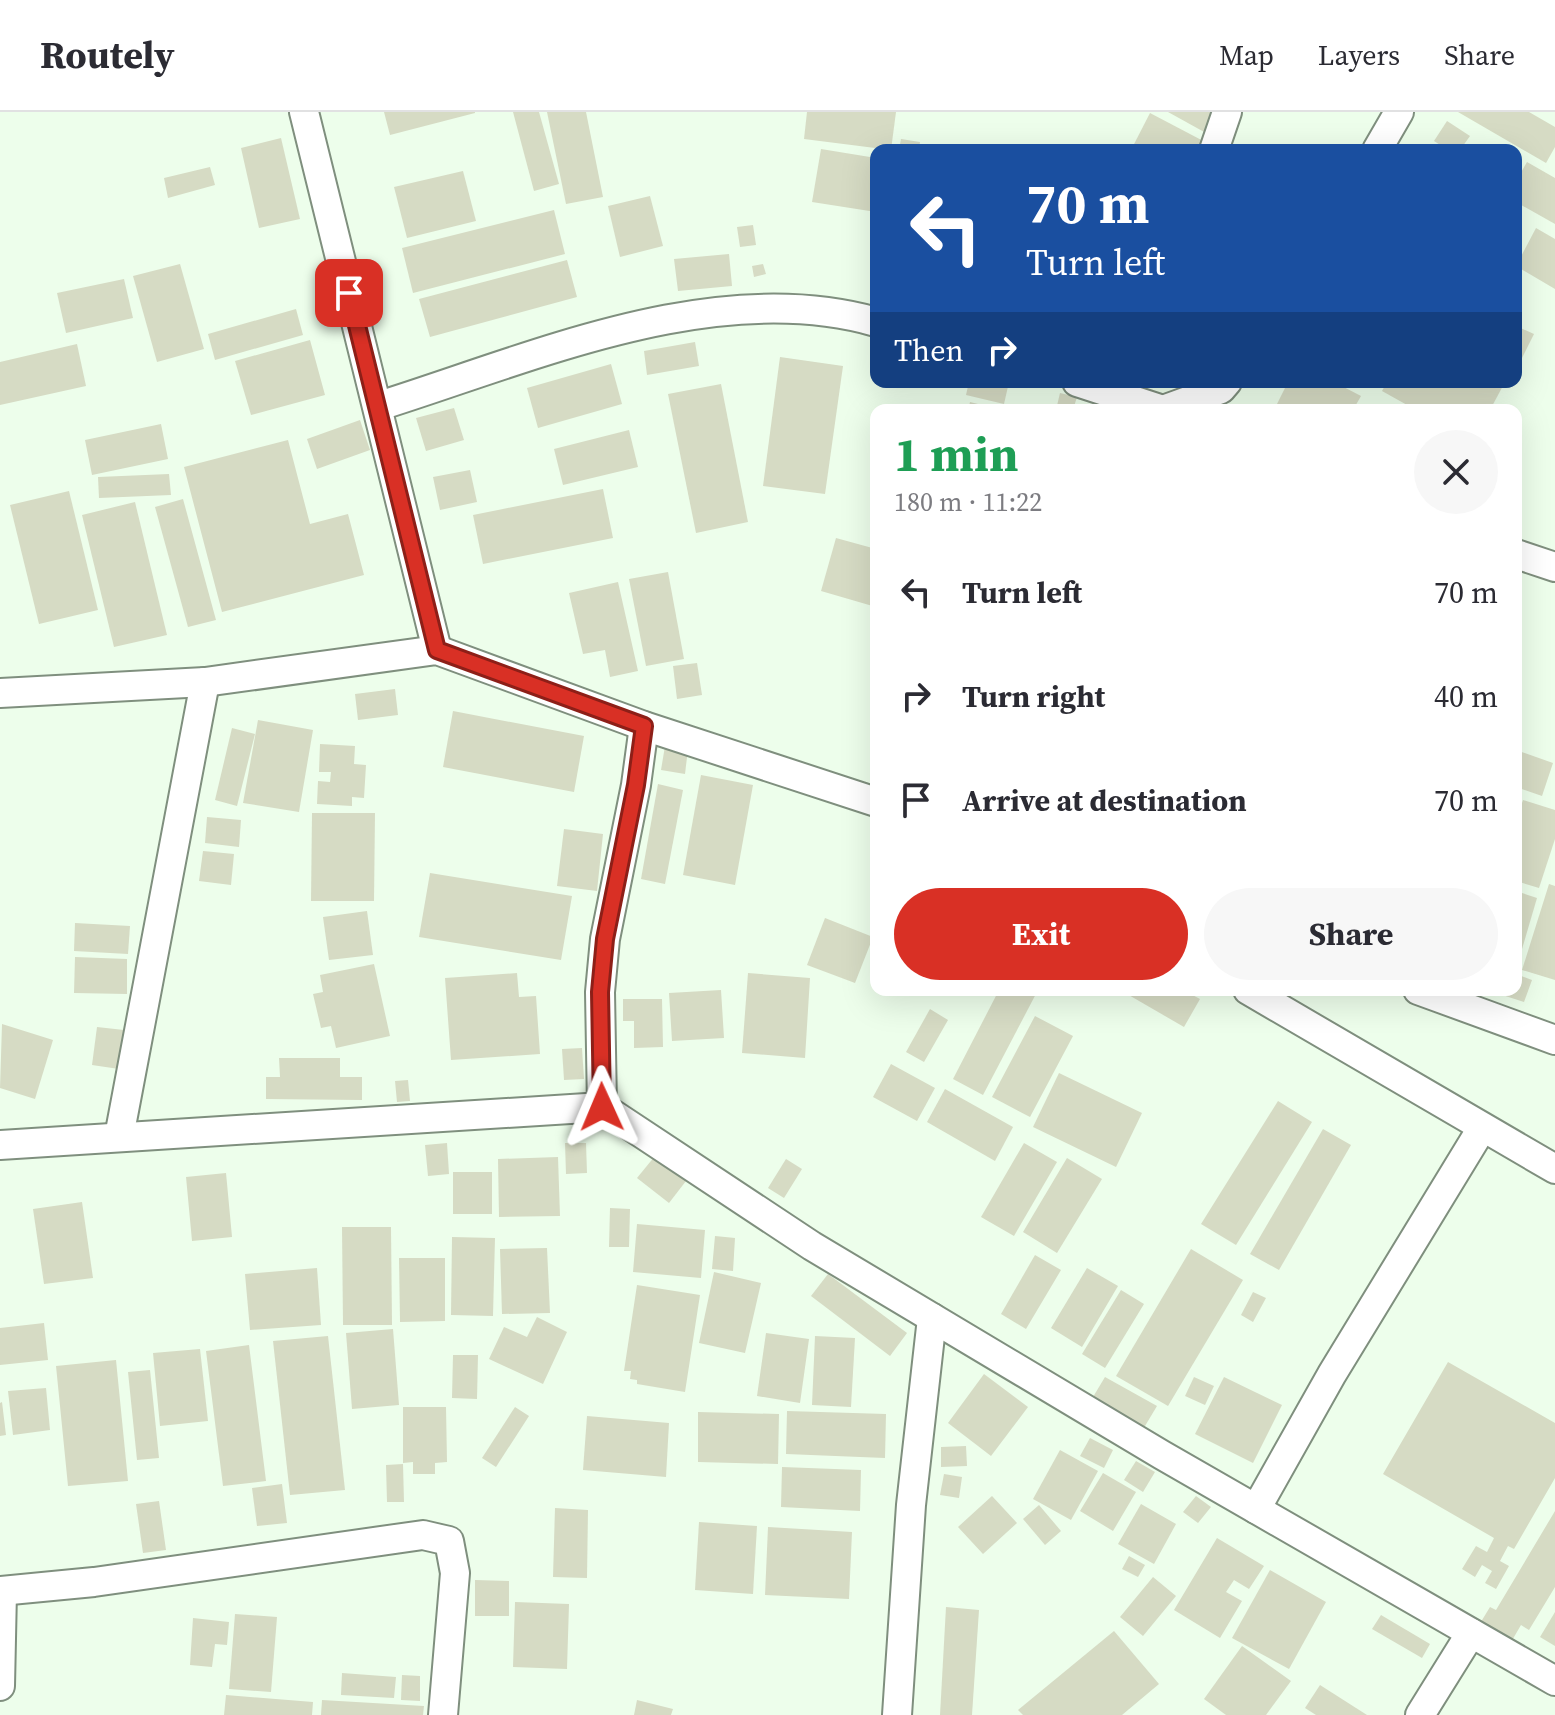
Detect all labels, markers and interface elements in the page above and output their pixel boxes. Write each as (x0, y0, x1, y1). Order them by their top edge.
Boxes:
text: Routely (40, 29, 175, 81)
text: Map (1219, 36, 1274, 74)
text: Layers (1318, 36, 1400, 74)
text: Share (1444, 36, 1515, 74)
text: 70 m (1026, 165, 1149, 242)
icon: left (894, 176, 998, 280)
text: Turn left (1026, 238, 1165, 287)
pin (315, 259, 383, 327)
icon: arrive (327, 271, 371, 315)
icon: right (980, 328, 1024, 372)
text: Then (894, 330, 964, 371)
text: 1 min (894, 421, 1019, 487)
button: close (1414, 430, 1498, 514)
text: 180 m · 11:22 (894, 484, 1042, 520)
icon: left (894, 570, 938, 614)
text: Turn left (962, 572, 1082, 613)
text: 70 m (1434, 572, 1498, 613)
icon: right (894, 674, 938, 718)
text: Turn right (962, 676, 1105, 717)
text: 40 m (1434, 676, 1498, 717)
icon: arrive (894, 778, 938, 822)
text: Arrive at destination (962, 780, 1247, 821)
text: 70 m (1434, 780, 1498, 821)
button: Exit (894, 888, 1188, 980)
button: Share (1204, 888, 1498, 980)
position arrow (560, 1065, 644, 1149)

